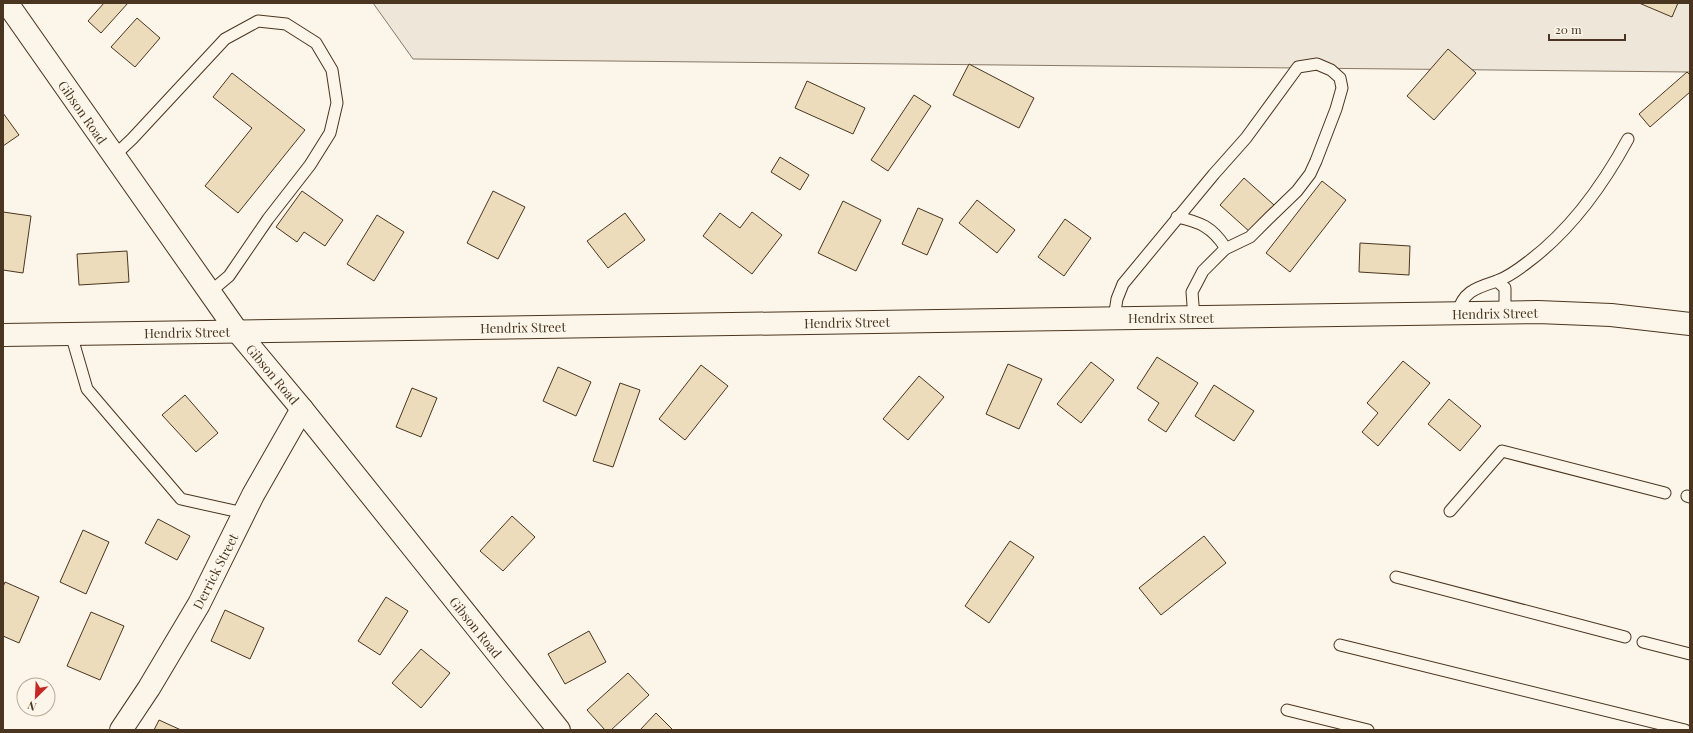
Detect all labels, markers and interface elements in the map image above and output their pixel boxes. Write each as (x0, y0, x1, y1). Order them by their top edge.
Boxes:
scale bar (1549, 16, 1625, 42)
text: 20 m (1555, 21, 1582, 37)
street label: Gibson Road (55, 77, 111, 147)
street label: Hendrix Street (1452, 304, 1538, 322)
street label: Hendrix Street (1128, 309, 1214, 326)
street label: Hendrix Street (804, 313, 890, 331)
street label: Hendrix Street (480, 318, 566, 336)
street label: Hendrix Street (144, 323, 230, 341)
street label: Gibson Road (243, 340, 304, 408)
street label: Derrick Street (189, 530, 242, 612)
street label: Gibson Road (446, 593, 506, 661)
north arrow (16, 677, 56, 717)
text: N (25, 698, 38, 715)

